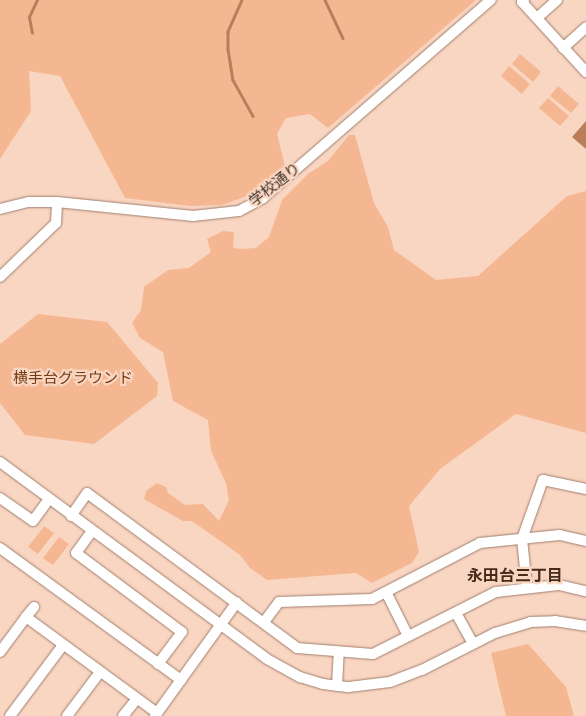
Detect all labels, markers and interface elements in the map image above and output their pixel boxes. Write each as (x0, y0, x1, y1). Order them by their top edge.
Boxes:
street label: 学校通り (246, 159, 304, 211)
park label: 横手台グラウンド (13, 370, 133, 388)
district label: 永田台三丁目 (467, 567, 563, 587)

